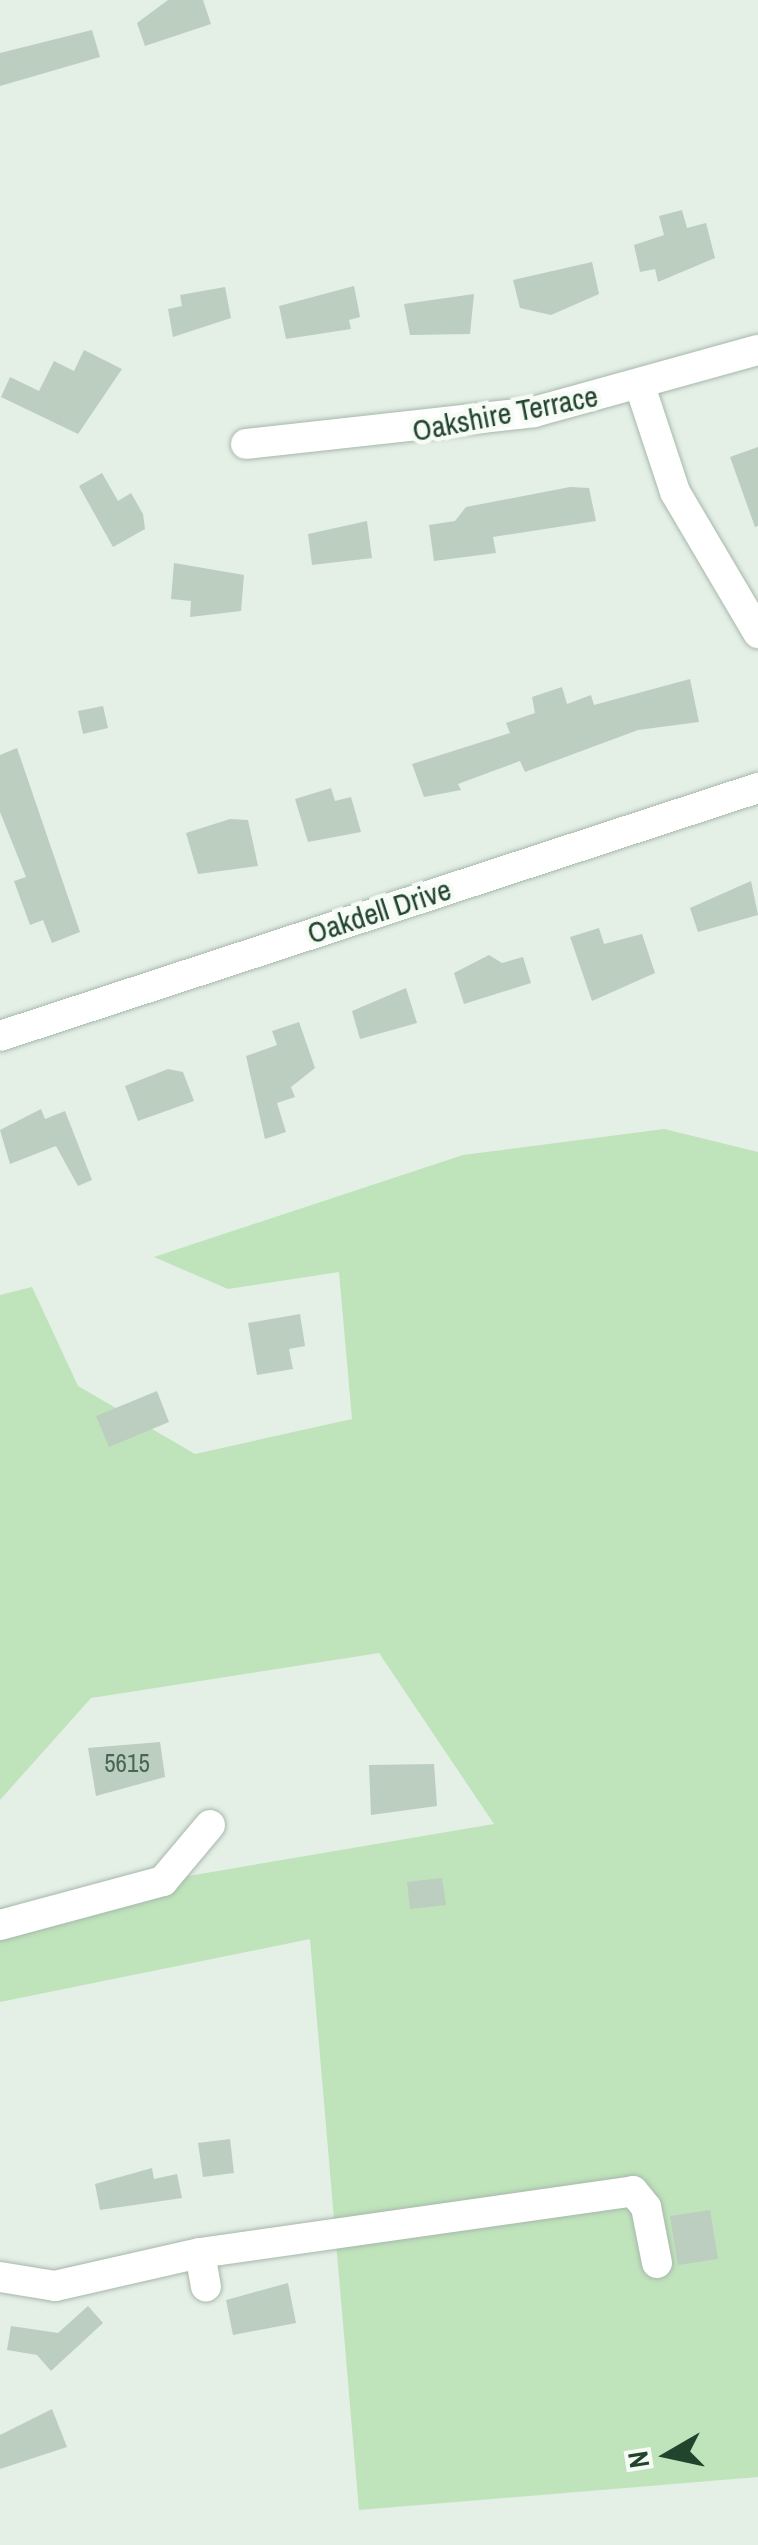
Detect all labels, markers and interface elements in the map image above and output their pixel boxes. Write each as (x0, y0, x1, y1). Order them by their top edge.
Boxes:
street label: Oakshire Terrace (409, 377, 601, 449)
street label: Oakdell Drive (303, 871, 455, 951)
house number: 5615 (104, 1748, 150, 1778)
north arrow (618, 2405, 718, 2505)
text: N (618, 2449, 658, 2471)

